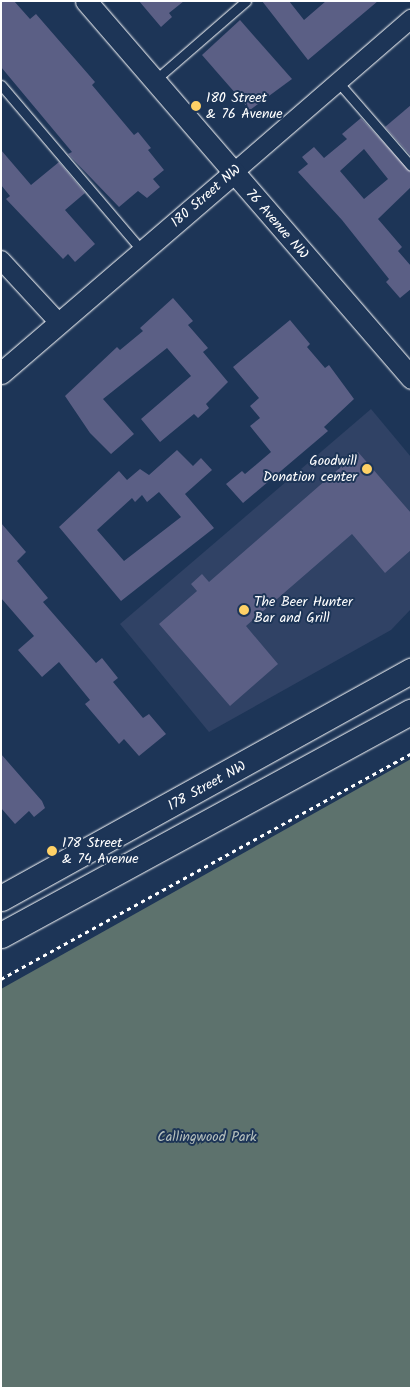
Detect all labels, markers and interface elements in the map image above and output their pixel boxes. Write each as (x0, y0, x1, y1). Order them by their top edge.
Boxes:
place label: 180 Street & 76 Avenue (206, 90, 283, 122)
marker: 180 Street & 76 Avenue (190, 100, 202, 112)
street label: 180 Street NW (168, 161, 244, 231)
street label: 76 Avenue NW (242, 186, 312, 262)
place label: Goodwill Donation center (263, 453, 357, 486)
marker: Goodwill Donation center (361, 463, 373, 475)
place label: The Beer Hunter Bar and Grill (254, 594, 353, 626)
marker: The Beer Hunter Bar and Grill (238, 604, 250, 616)
street label: 178 Street NW (165, 758, 249, 814)
place label: 178 Street & 74 Avenue (62, 835, 138, 868)
marker: 178 Street & 74 Avenue (46, 845, 58, 857)
park label: Callingwood Park (157, 1129, 257, 1145)

